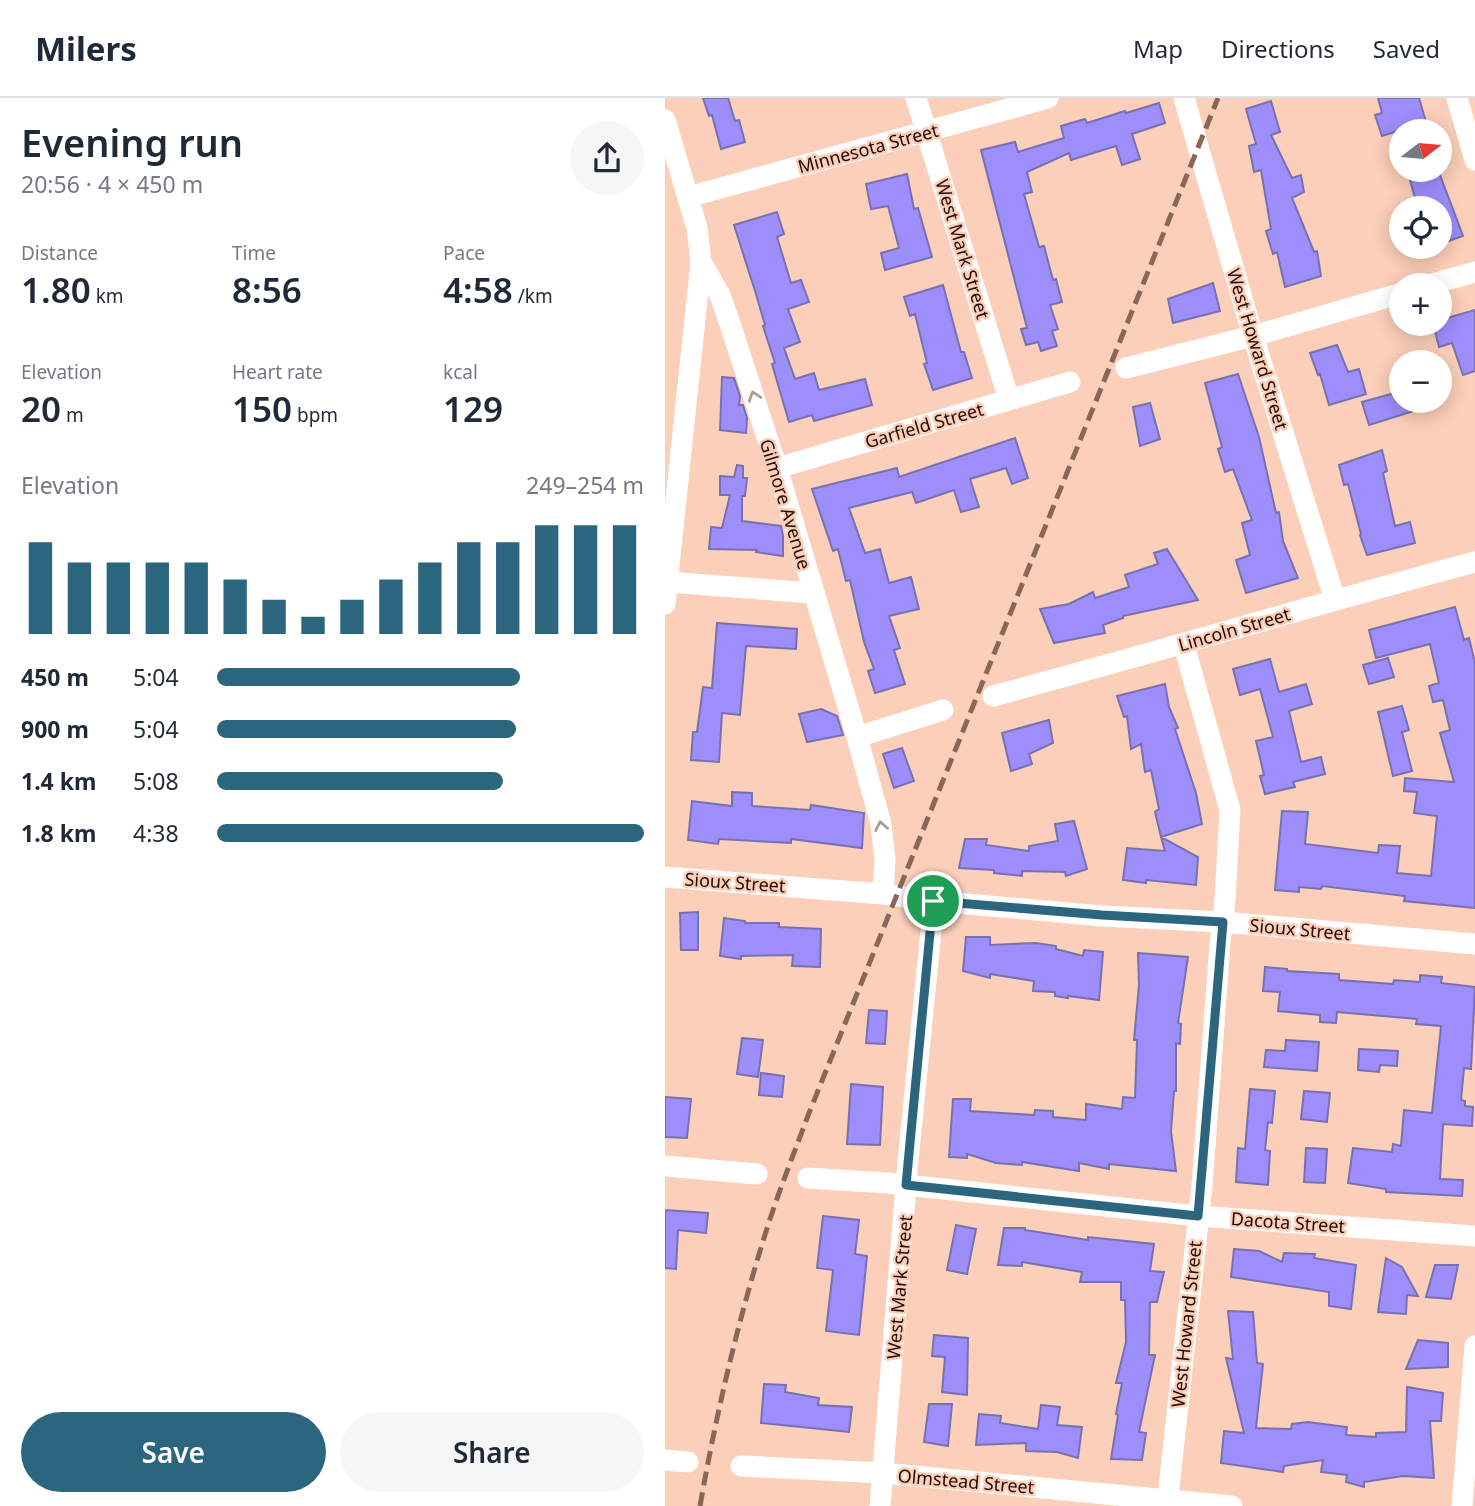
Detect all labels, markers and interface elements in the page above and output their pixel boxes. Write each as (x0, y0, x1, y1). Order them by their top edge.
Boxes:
text: Milers (35, 26, 137, 71)
text: Map (1133, 32, 1183, 65)
text: Directions (1221, 32, 1335, 65)
text: Saved (1373, 32, 1440, 65)
text: Evening run (21, 116, 243, 168)
street label: Minnesota Street (795, 118, 941, 178)
north arrow (1389, 119, 1453, 182)
map controls (1389, 119, 1452, 413)
button: share (570, 121, 644, 195)
text: 20:56 · 4 × 450 m (21, 168, 203, 200)
street label: West Mark Street (930, 176, 996, 322)
button: locate (1389, 196, 1452, 259)
text: Distance (21, 240, 98, 266)
text: Time (232, 240, 276, 266)
text: Pace (443, 240, 485, 266)
street label: West Howard Street (1222, 265, 1294, 433)
text: 1.80 (21, 266, 91, 313)
text: 8:56 (232, 266, 302, 313)
text: 4:58 (443, 266, 513, 313)
button: + (1389, 273, 1452, 336)
text: km (91, 283, 124, 309)
text: /km (513, 283, 553, 309)
button: − (1389, 350, 1452, 413)
text: Elevation (21, 359, 102, 385)
text: Heart rate (232, 359, 323, 385)
text: kcal (443, 359, 478, 385)
text: 20 (21, 385, 61, 432)
text: 150 (232, 385, 292, 432)
text: 129 (443, 385, 503, 432)
one-way arrow (747, 391, 762, 403)
street label: Garfield Street (862, 396, 987, 453)
text: m (61, 402, 84, 428)
text: bpm (292, 402, 338, 428)
street label: Gilmore Avenue (755, 436, 817, 572)
text: Elevation (21, 469, 119, 501)
text: 249–254 m (526, 469, 644, 501)
street label: Lincoln Street (1175, 601, 1293, 656)
text: 450 m (21, 661, 89, 693)
text: 5:04 (133, 661, 179, 693)
text: 900 m (21, 713, 89, 745)
text: 5:04 (133, 713, 179, 745)
text: 1.4 km (21, 765, 96, 797)
text: 5:08 (133, 765, 179, 797)
text: 1.8 km (21, 817, 96, 849)
text: 4:38 (133, 817, 179, 849)
one-way arrow (874, 820, 889, 832)
street label: Sioux Street (684, 867, 787, 898)
pin (903, 871, 963, 931)
icon: arrive (914, 882, 952, 920)
street label: Sioux Street (1249, 913, 1352, 945)
street label: Dacota Street (1230, 1206, 1346, 1238)
street label: West Mark Street (881, 1213, 917, 1360)
street label: West Howard Street (1165, 1239, 1207, 1409)
button: Save (21, 1412, 326, 1492)
button: Share (340, 1412, 644, 1492)
street label: Olmstead Street (897, 1463, 1036, 1499)

